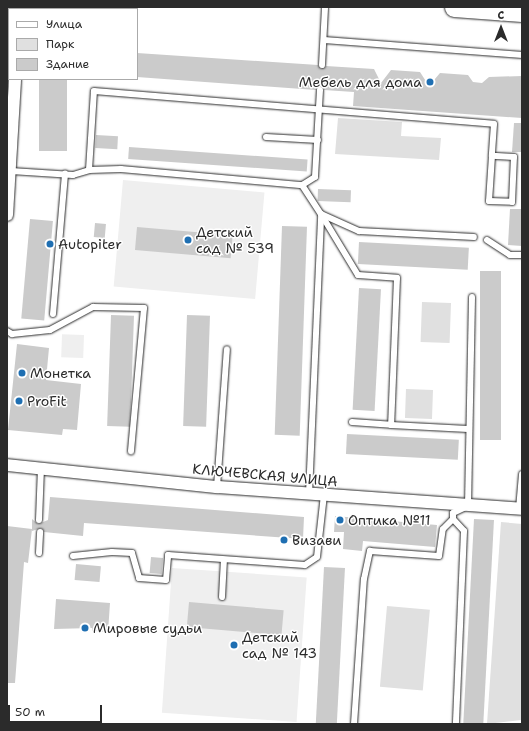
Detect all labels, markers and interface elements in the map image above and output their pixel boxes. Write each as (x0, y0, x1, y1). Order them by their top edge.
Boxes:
legend (8, 8, 138, 80)
north arrow (481, 8, 521, 48)
text: С (498, 8, 504, 23)
text: Улица (46, 16, 82, 32)
text: Парк (46, 36, 74, 52)
text: Здание (46, 56, 89, 72)
place label: Мебель для дома (299, 74, 422, 90)
marker: Мебель для дома (425, 77, 435, 87)
place label: Детский сад № 539 (196, 224, 274, 256)
marker: Детский сад № 539 (183, 235, 193, 245)
place label: Autopiter (58, 236, 122, 252)
marker: Autopiter (45, 239, 55, 249)
place label: Монетка (30, 365, 91, 381)
marker: Монетка (17, 368, 27, 378)
place label: ProFit (27, 393, 67, 409)
marker: ProFit (14, 396, 24, 406)
street label: КЛЮЧЕВСКАЯ УЛИЦА (192, 460, 338, 490)
place label: Оптика №11 (348, 512, 431, 528)
marker: Оптика №11 (335, 515, 345, 525)
place label: Визави (292, 532, 341, 548)
marker: Визави (279, 535, 289, 545)
place label: Мировые судьи (93, 620, 202, 636)
marker: Мировые судьи (80, 623, 90, 633)
place label: Детский сад № 143 (242, 629, 317, 662)
marker: Детский сад № 143 (229, 640, 239, 650)
scale bar (10, 697, 104, 723)
text: 50 m (15, 704, 45, 720)

